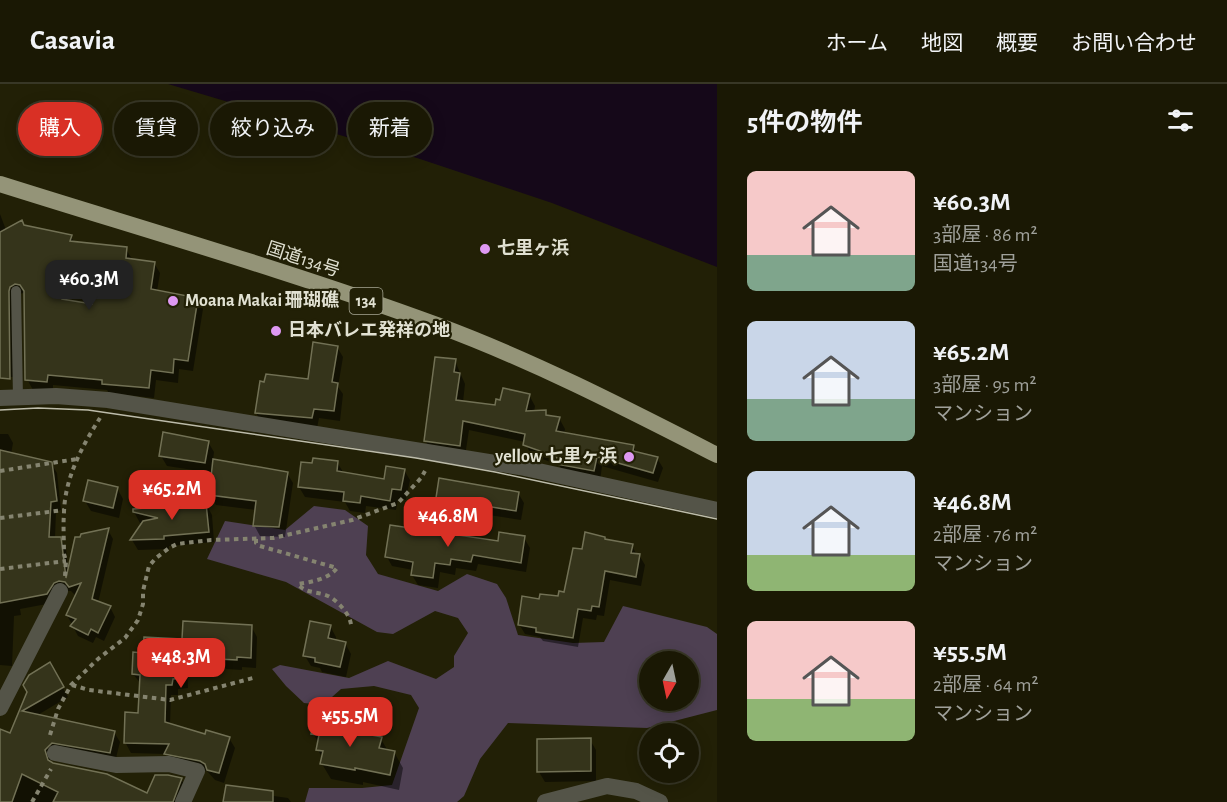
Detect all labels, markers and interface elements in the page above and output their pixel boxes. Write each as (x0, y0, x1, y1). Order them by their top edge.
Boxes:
text: Casavia (30, 27, 115, 55)
text: ホーム (826, 33, 888, 54)
text: 地図 (921, 33, 963, 54)
text: 概要 (996, 33, 1038, 54)
text: お問い合わせ (1071, 33, 1197, 54)
chip: 購入 (18, 102, 102, 156)
chip: 賃貸 (114, 102, 198, 156)
chip: 絞り込み (210, 102, 336, 156)
chip: 新着 (348, 102, 432, 156)
icon: filters (1164, 104, 1197, 137)
text: 5件の物件 (747, 110, 862, 136)
text: ¥60.3M (933, 189, 1011, 215)
icon: home (795, 195, 867, 267)
text: 3部屋 · 86 m² (933, 225, 1038, 245)
street label: 国道134号 (264, 238, 343, 280)
place label: 七里ヶ浜 (497, 238, 569, 258)
marker: 七里ヶ浜 (478, 242, 492, 256)
text: 国道134号 (933, 254, 1018, 274)
pin: ¥60.3M (40, 260, 138, 311)
text: ¥60.3M (59, 269, 119, 289)
road number: 134 (350, 288, 382, 314)
place label: Moana Makai 珊瑚礁 (185, 290, 339, 310)
marker: Moana Makai 珊瑚礁 (166, 294, 180, 308)
place label: 日本バレエ発祥の地 (288, 320, 450, 340)
marker: 日本バレエ発祥の地 (269, 324, 283, 338)
text: ¥65.2M (933, 339, 1009, 365)
icon: home (795, 345, 867, 417)
text: 3部屋 · 95 m² (933, 375, 1036, 395)
text: マンション (933, 404, 1033, 424)
place label: yellow 七里ヶ浜 (494, 446, 617, 466)
marker: yellow 七里ヶ浜 (622, 450, 636, 464)
pin: ¥65.2M (123, 470, 221, 521)
text: ¥65.2M (143, 479, 201, 499)
text: ¥46.8M (933, 489, 1012, 515)
icon: home (795, 495, 867, 567)
pin: ¥46.8M (399, 497, 497, 548)
text: ¥46.8M (418, 506, 478, 526)
text: 2部屋 · 76 m² (933, 525, 1037, 545)
text: マンション (933, 554, 1033, 574)
pin: ¥48.3M (132, 638, 230, 689)
text: ¥55.5M (933, 639, 1007, 665)
icon: home (795, 645, 867, 717)
text: ¥48.3M (151, 647, 211, 667)
north arrow (639, 651, 699, 711)
map controls (639, 651, 699, 783)
text: 2部屋 · 64 m² (933, 675, 1039, 695)
pin: ¥55.5M (301, 697, 399, 748)
text: マンション (933, 704, 1033, 724)
text: ¥55.5M (322, 706, 378, 726)
button: locate (639, 723, 699, 783)

